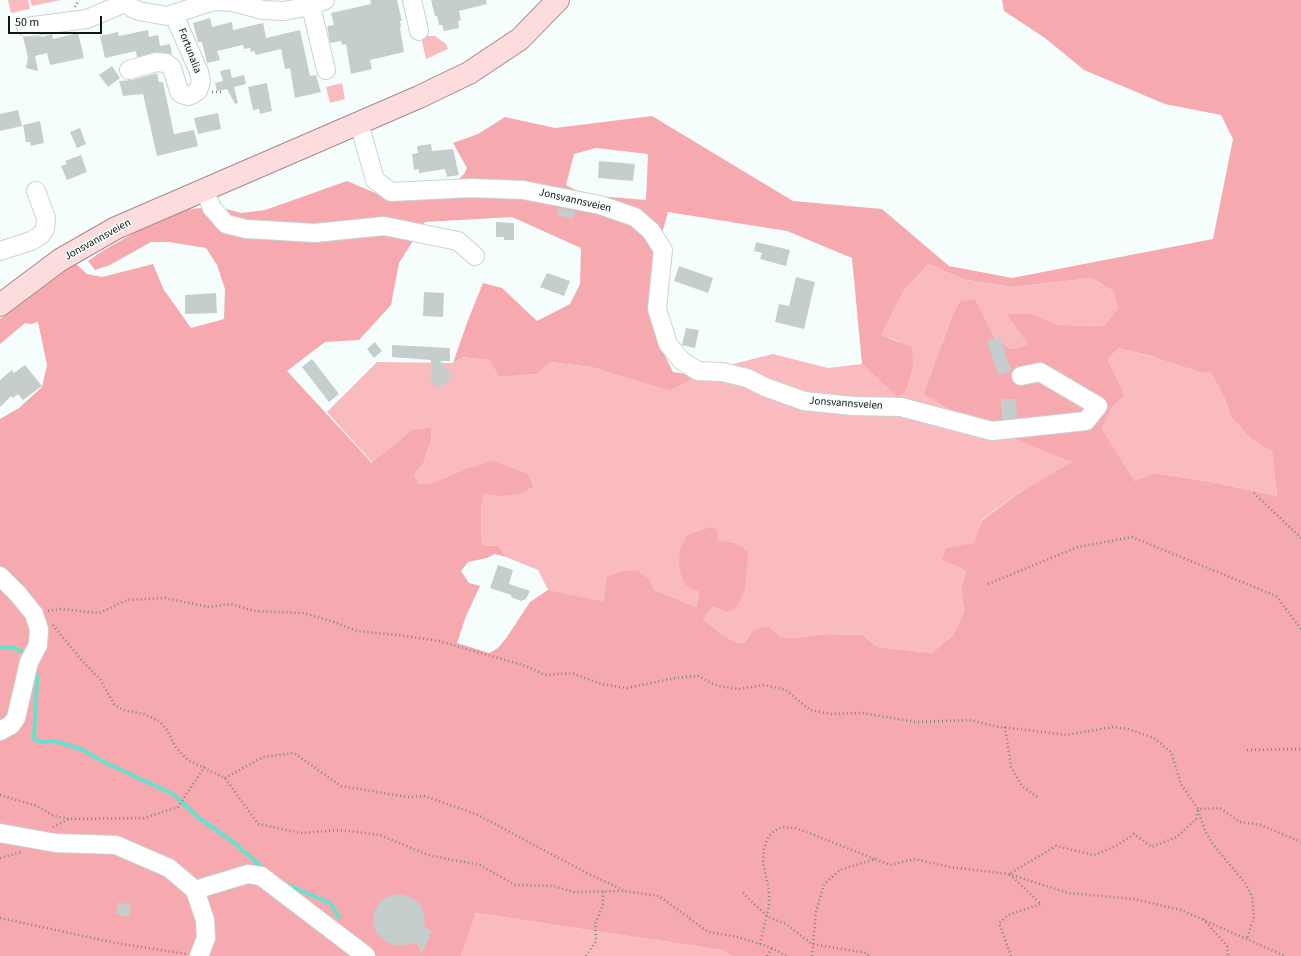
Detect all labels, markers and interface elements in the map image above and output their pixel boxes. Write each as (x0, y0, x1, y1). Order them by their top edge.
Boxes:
scale bar (10, 8, 104, 34)
text: 50 m (15, 14, 39, 31)
street label: Fortunalia (174, 27, 204, 75)
street label: Jonsvannsveien (538, 186, 612, 216)
street label: Jonsvannsveien (63, 216, 133, 264)
street label: Jonsvannsveien (809, 395, 883, 413)

